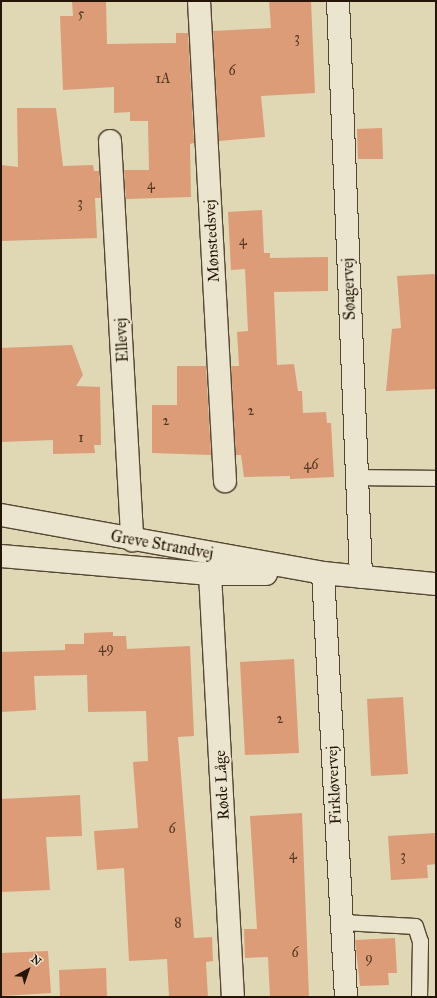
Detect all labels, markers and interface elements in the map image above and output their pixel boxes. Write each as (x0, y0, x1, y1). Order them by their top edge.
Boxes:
house number: 5 (78, 6, 84, 22)
house number: 3 (294, 30, 300, 46)
house number: 6 (228, 63, 236, 79)
house number: 1A (156, 71, 170, 87)
house number: 4 (147, 177, 155, 193)
house number: 3 (77, 195, 83, 211)
street label: Mønstedsvej (200, 199, 224, 283)
house number: 4 (239, 233, 247, 249)
street label: Søagervej (338, 257, 360, 321)
street label: Ellevej (111, 317, 133, 363)
house number: 2 (248, 403, 254, 419)
house number: 2 (163, 413, 169, 429)
house number: 1 (78, 430, 84, 446)
house number: 46 (304, 457, 318, 473)
street label: Greve Strandvej (109, 527, 215, 563)
house number: 49 (98, 640, 114, 656)
house number: 2 (277, 711, 283, 727)
street label: Firkløvervej (322, 745, 346, 825)
street label: Røde Låge (211, 749, 233, 821)
house number: 6 (168, 821, 176, 837)
house number: 4 (289, 847, 297, 863)
house number: 3 (400, 848, 406, 864)
house number: 8 (174, 915, 182, 931)
house number: 6 (291, 945, 299, 961)
north arrow (8, 950, 48, 990)
house number: 9 (365, 950, 373, 966)
text: N (28, 952, 44, 968)

